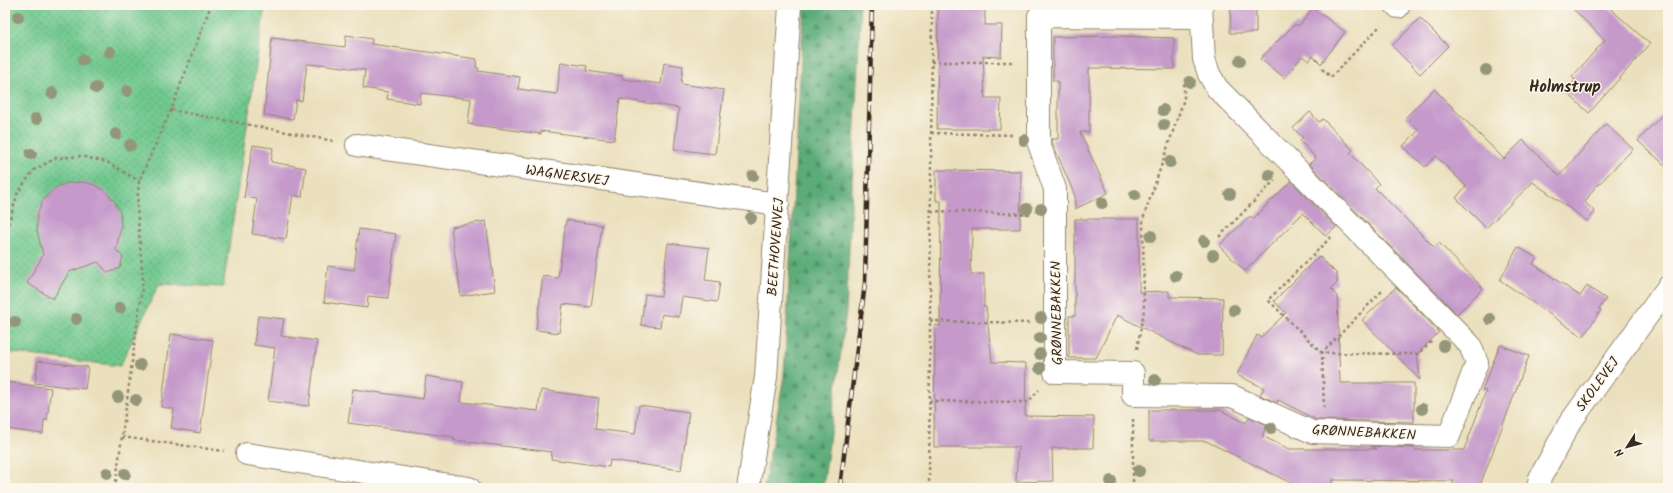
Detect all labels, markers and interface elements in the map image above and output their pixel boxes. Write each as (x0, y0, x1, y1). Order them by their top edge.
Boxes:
district label: Holmstrup (1529, 75, 1601, 100)
street label: WAGNERSVEJ (524, 159, 610, 193)
street label: BEETHOVENVEJ (762, 197, 790, 297)
street label: GRØNNEBAKKEN (1045, 260, 1069, 365)
street label: SKOLEVEJ (1571, 353, 1625, 416)
street label: GRØNNEBAKKEN (1311, 419, 1417, 447)
north arrow (1607, 427, 1647, 467)
text: N (1610, 444, 1629, 460)

